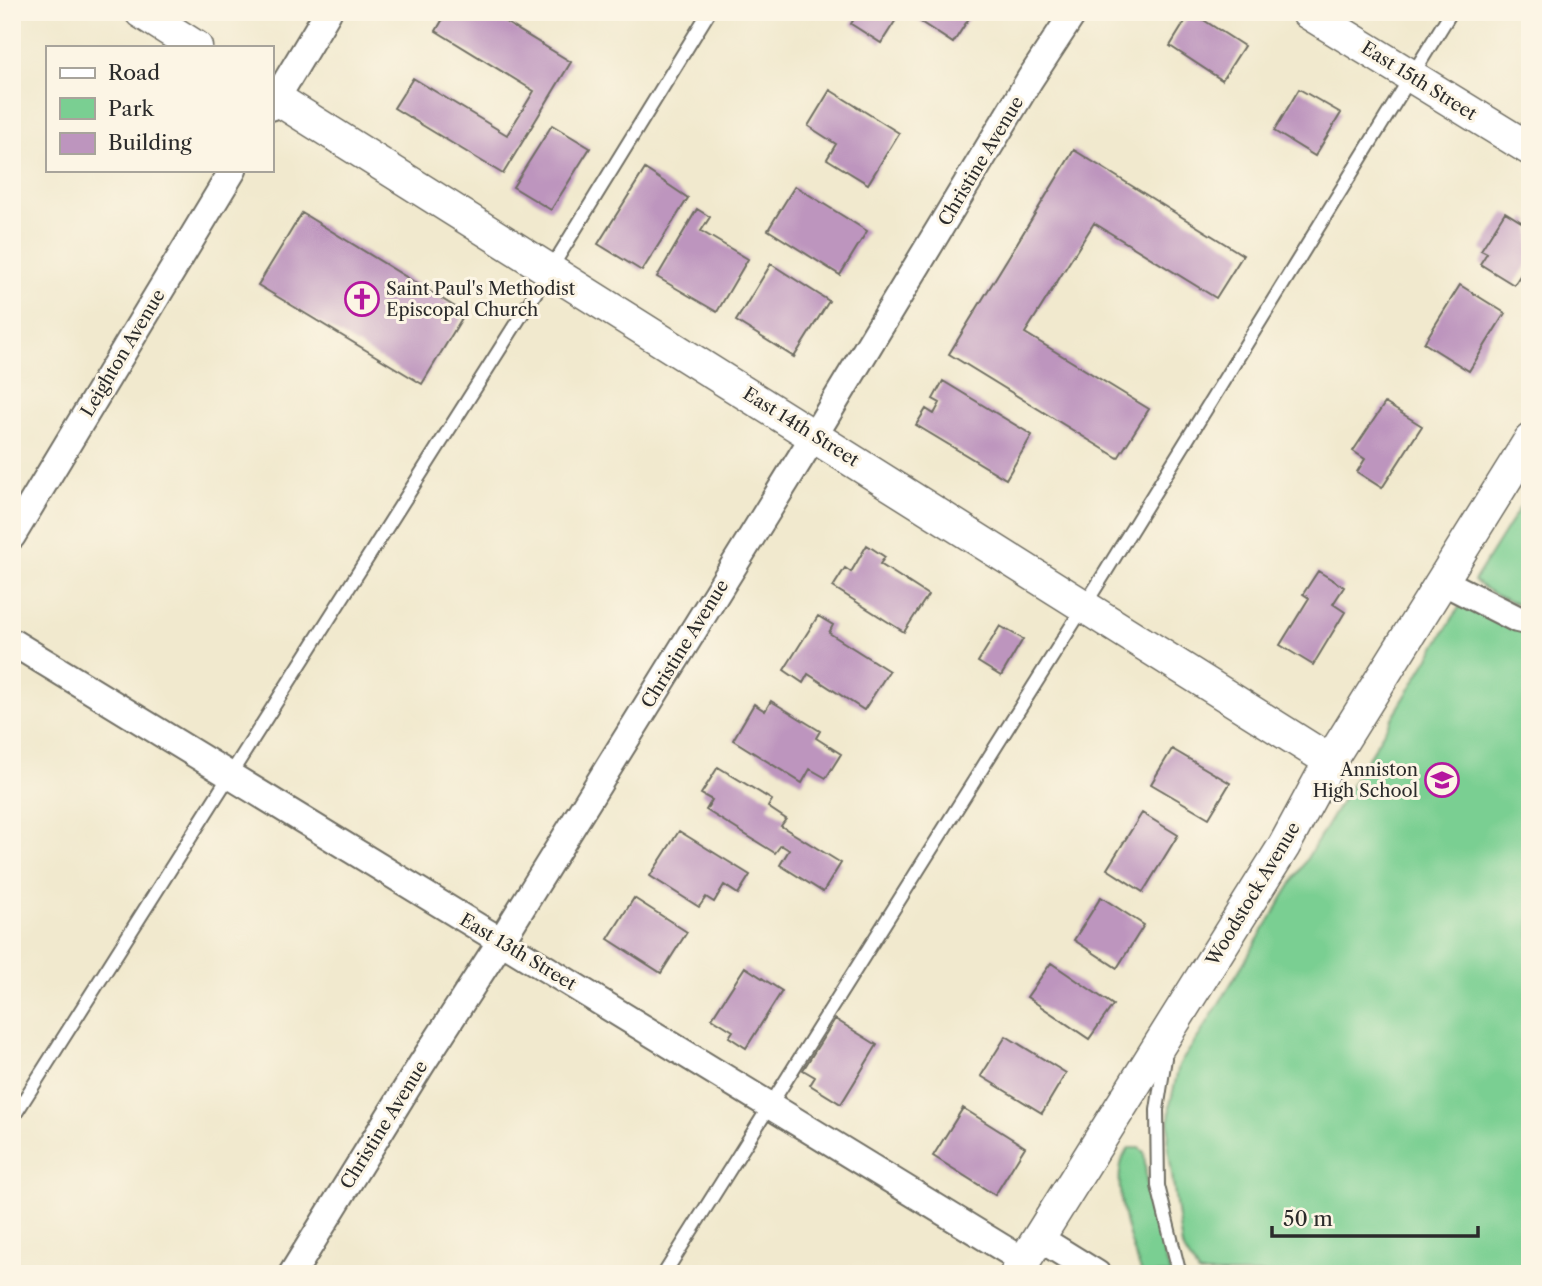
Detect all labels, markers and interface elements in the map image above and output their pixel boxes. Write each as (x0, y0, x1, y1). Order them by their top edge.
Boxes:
street label: East 15th Street (1357, 37, 1481, 126)
legend (46, 46, 273, 172)
text: Road (108, 60, 160, 85)
street label: Christine Avenue (934, 92, 1028, 230)
text: Park (108, 96, 154, 121)
text: Building (108, 130, 193, 155)
place label: Saint Paul's Methodist Episcopal Church (386, 278, 576, 321)
church icon: Saint Paul's Methodist Episcopal Church (343, 280, 381, 318)
street label: Leighton Avenue (76, 285, 170, 421)
street label: East 14th Street (739, 383, 863, 472)
street label: Christine Avenue (637, 576, 733, 712)
place label: Anniston High School (1313, 759, 1418, 802)
school or university icon: Anniston High School (1423, 761, 1461, 799)
street label: Woodstock Avenue (1201, 818, 1305, 971)
street label: East 13th Street (456, 909, 581, 996)
street label: Christine Avenue (336, 1057, 432, 1193)
scale bar (1272, 1195, 1479, 1239)
text: 50 m (1283, 1206, 1333, 1231)

